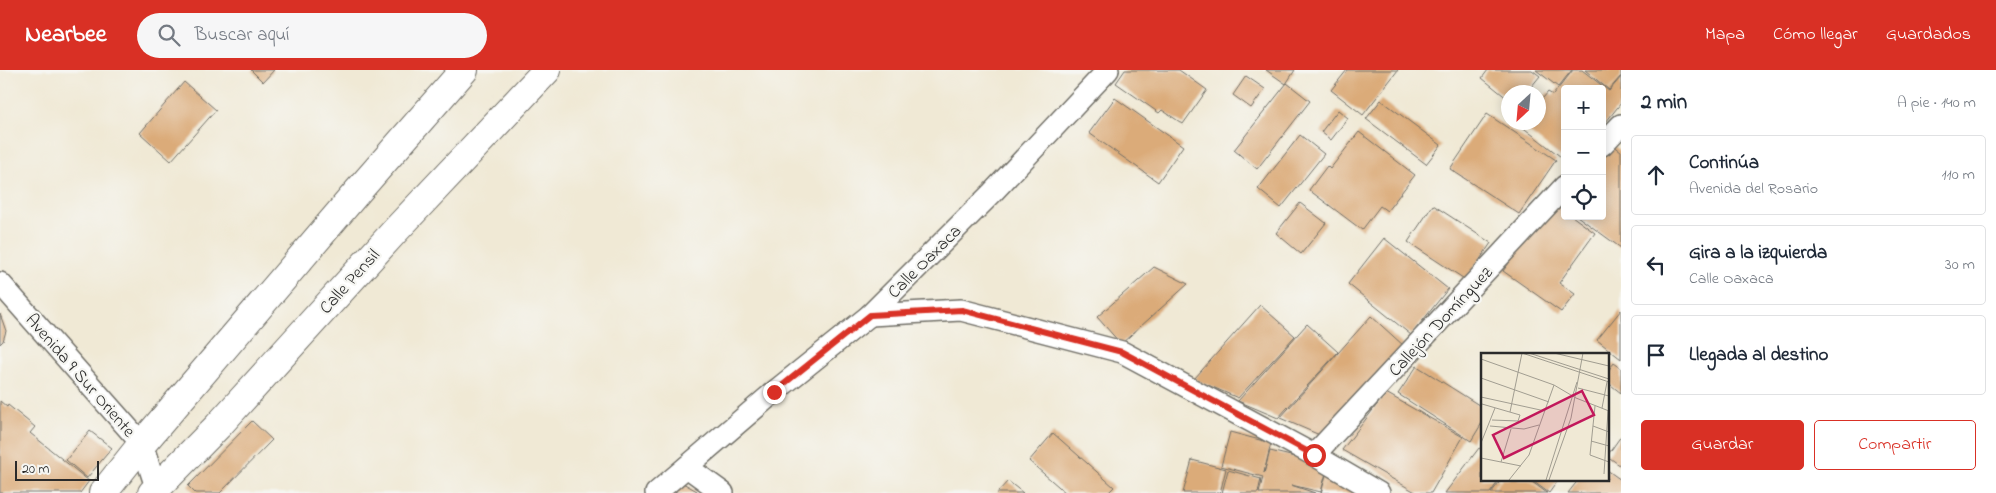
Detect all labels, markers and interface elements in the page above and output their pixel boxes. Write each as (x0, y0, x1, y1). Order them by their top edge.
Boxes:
search box (137, 13, 487, 58)
text: Nearbee (25, 18, 107, 53)
icon: search (155, 21, 183, 49)
text: Buscar aquí (195, 22, 290, 49)
text: Mapa (1705, 22, 1745, 48)
text: Cómo llegar (1773, 22, 1858, 48)
text: Guardados (1886, 22, 1971, 48)
north arrow (1501, 85, 1546, 130)
map controls (1561, 85, 1606, 220)
button: + (1561, 85, 1606, 130)
text: 2 min (1641, 88, 1687, 118)
text: A pie · 140 m (1897, 91, 1976, 115)
button: − (1561, 130, 1606, 175)
text: Continúa (1689, 150, 1759, 177)
icon: ahead (1642, 161, 1670, 189)
text: 110 m (1941, 163, 1975, 187)
button: locate (1561, 175, 1606, 220)
text: Avenida del Rosario (1689, 177, 1818, 201)
street label: Calle Oaxaca (883, 220, 968, 305)
text: Gira a la izquierda (1689, 240, 1827, 267)
street label: Calle Pensil (314, 244, 387, 321)
icon: left (1642, 251, 1670, 279)
text: 30 m (1945, 253, 1975, 277)
street label: Callejón Domínguez (1383, 261, 1501, 384)
text: Calle Oaxaca (1689, 267, 1774, 291)
street label: Avenida 9 Sur Oriente (18, 309, 141, 445)
icon: arrive (1642, 341, 1670, 369)
text: Llegada al destino (1689, 342, 1828, 369)
inset map (1481, 353, 1608, 480)
route end (763, 381, 786, 404)
button: Guardar (1641, 420, 1804, 470)
button: Compartir (1814, 420, 1976, 470)
route start (1303, 444, 1326, 467)
scale bar (15, 458, 99, 481)
text: 20 m (22, 459, 49, 480)

